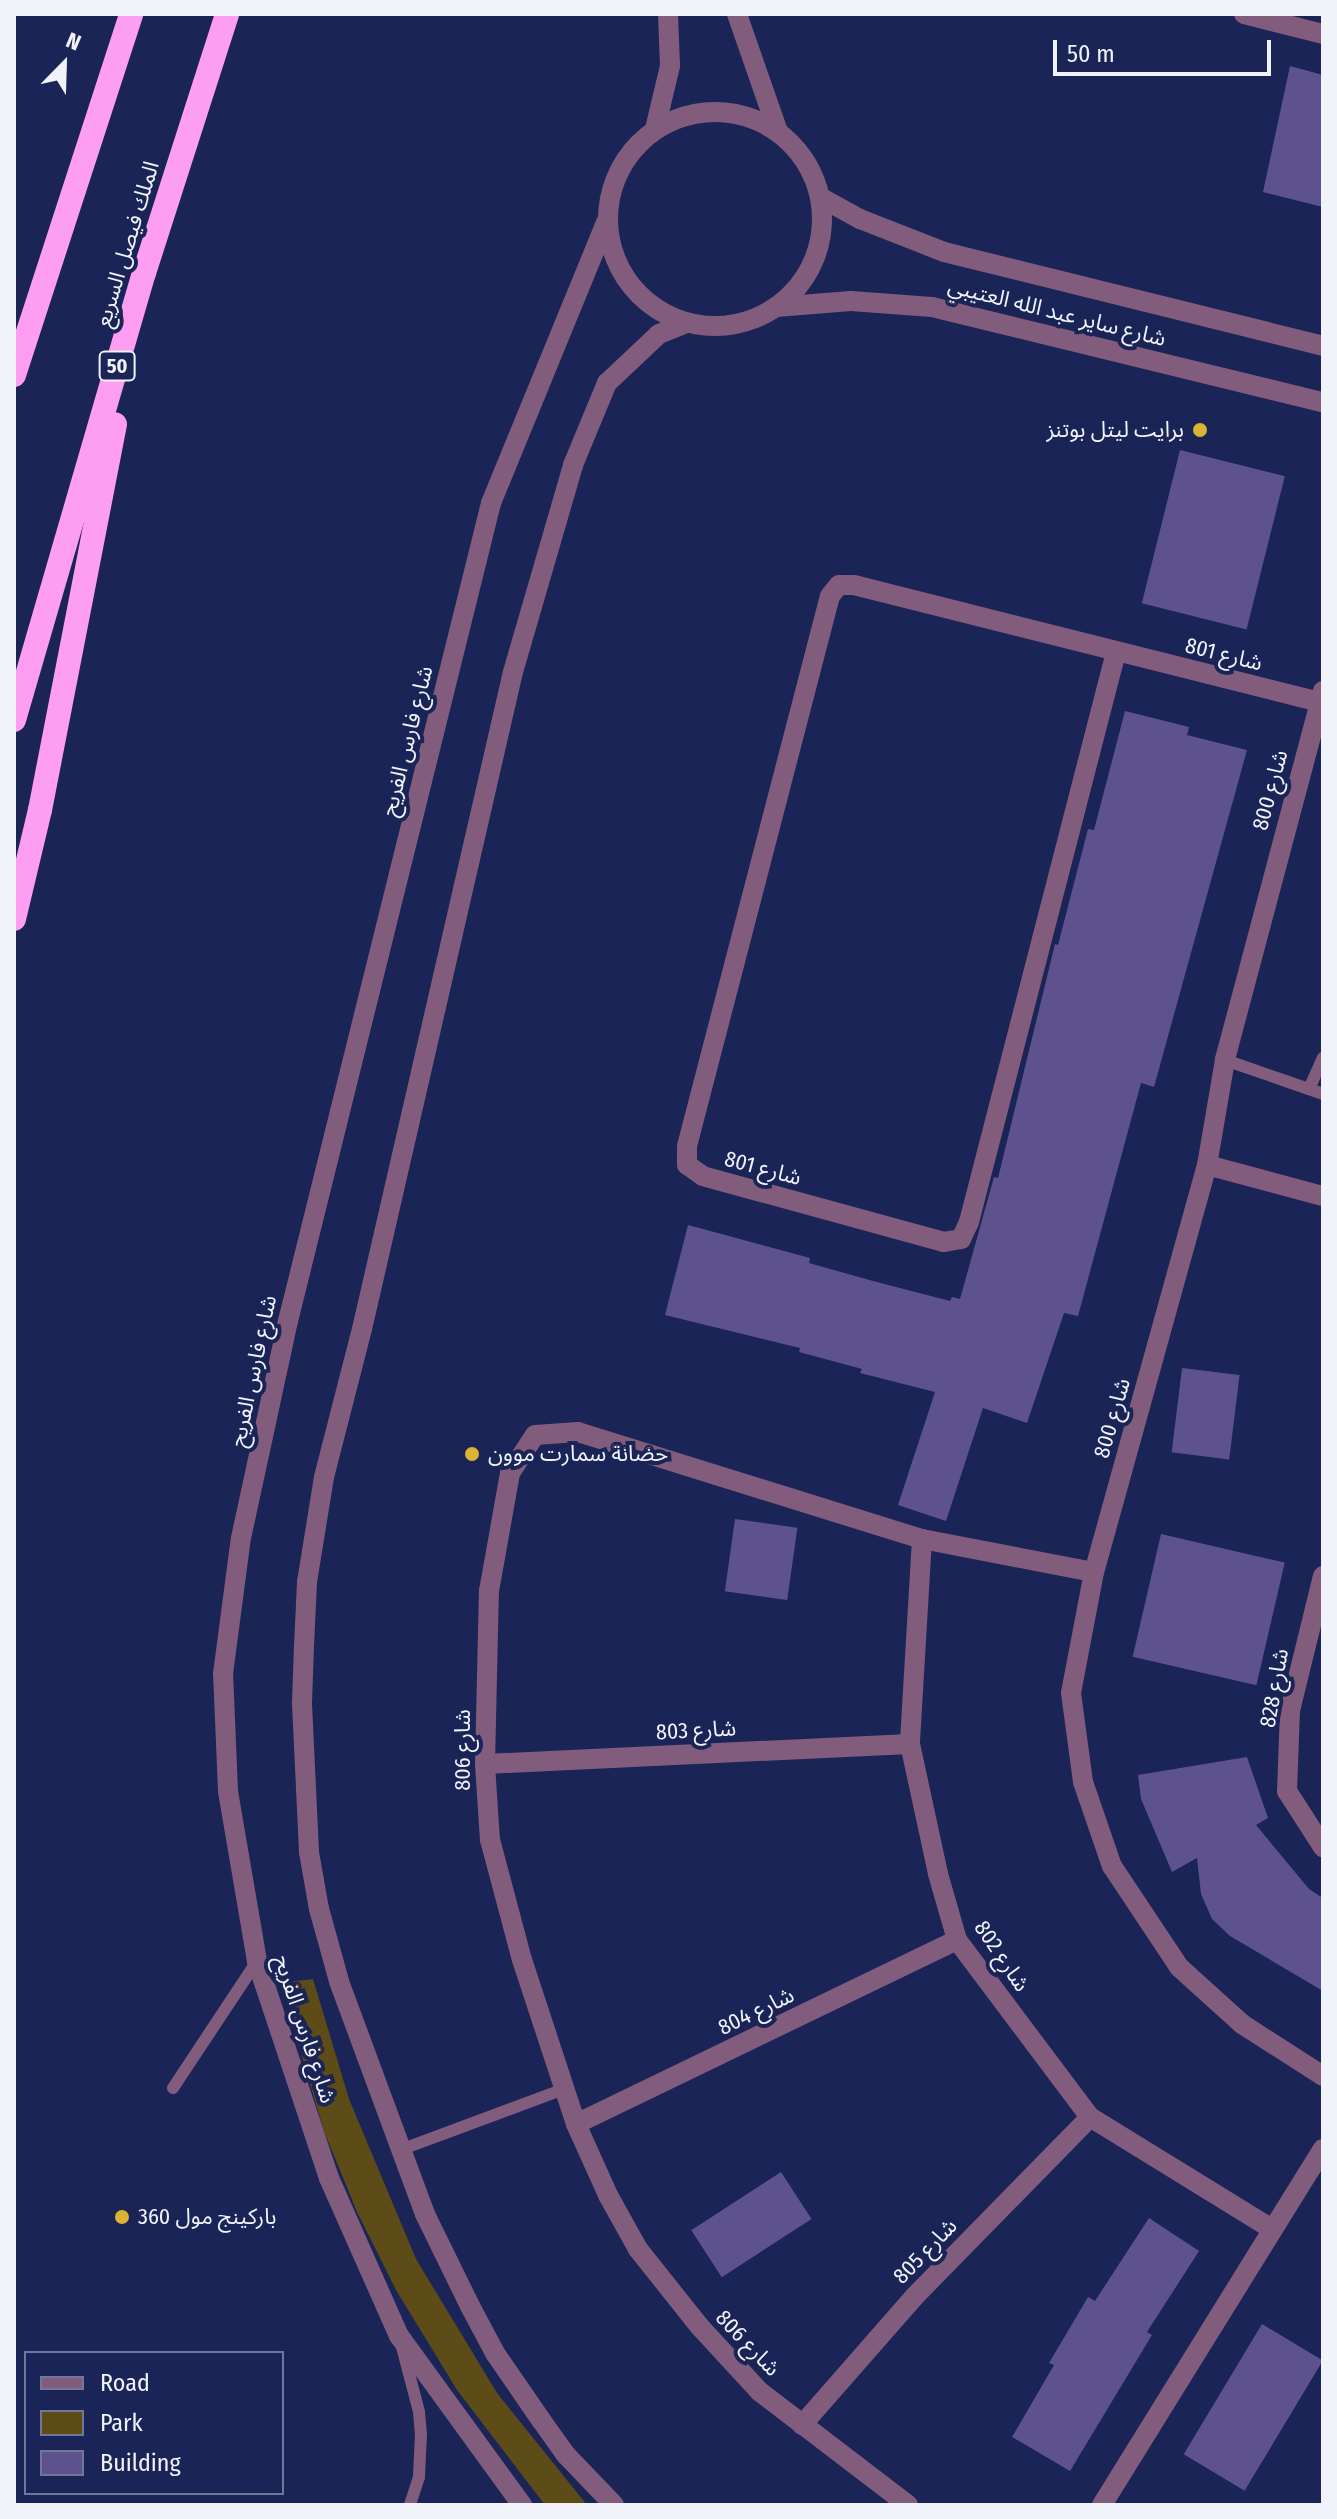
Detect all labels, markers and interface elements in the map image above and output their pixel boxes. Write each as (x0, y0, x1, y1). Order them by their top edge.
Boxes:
north arrow (24, 24, 104, 104)
scale bar (1057, 24, 1275, 74)
text: N (62, 26, 85, 56)
text: 50 m (1067, 40, 1115, 68)
street label: الملك فيصل السريع (89, 158, 165, 330)
street label: شارع ساير عبد الله العتيبي (945, 272, 1169, 352)
road number: 50 (97, 350, 137, 382)
place label: برايت ليتل بوتنز (1046, 417, 1184, 443)
marker: برايت ليتل بوتنز (1191, 421, 1209, 439)
street label: شارع 801 (1183, 632, 1265, 676)
street label: شارع فارس الفريح (376, 663, 438, 819)
street label: شارع 800 (1247, 747, 1293, 833)
street label: شارع 801 (722, 1145, 804, 1191)
street label: شارع فارس الفريح (224, 1293, 282, 1449)
street label: شارع 800 (1088, 1375, 1136, 1461)
place label: حضانة سمارت موون (488, 1441, 668, 1467)
marker: حضانة سمارت موون (463, 1445, 481, 1463)
street label: شارع 828 (1254, 1647, 1294, 1729)
street label: شارع 806 (450, 1709, 476, 1791)
street label: شارع 803 (655, 1715, 737, 1745)
street label: شارع 802 (969, 1915, 1035, 1997)
street label: شارع فارس الفريح (269, 1952, 341, 2106)
street label: شارع 804 (714, 1981, 798, 2041)
place label: باركينج مول 360 (138, 2204, 276, 2230)
marker: باركينج مول 360 (113, 2208, 131, 2226)
street label: شارع 805 (888, 2213, 962, 2289)
street label: شارع 806 (710, 2305, 786, 2381)
legend (24, 2351, 284, 2495)
text: Road (100, 2369, 150, 2397)
text: Park (100, 2409, 143, 2437)
text: Building (100, 2449, 181, 2477)

